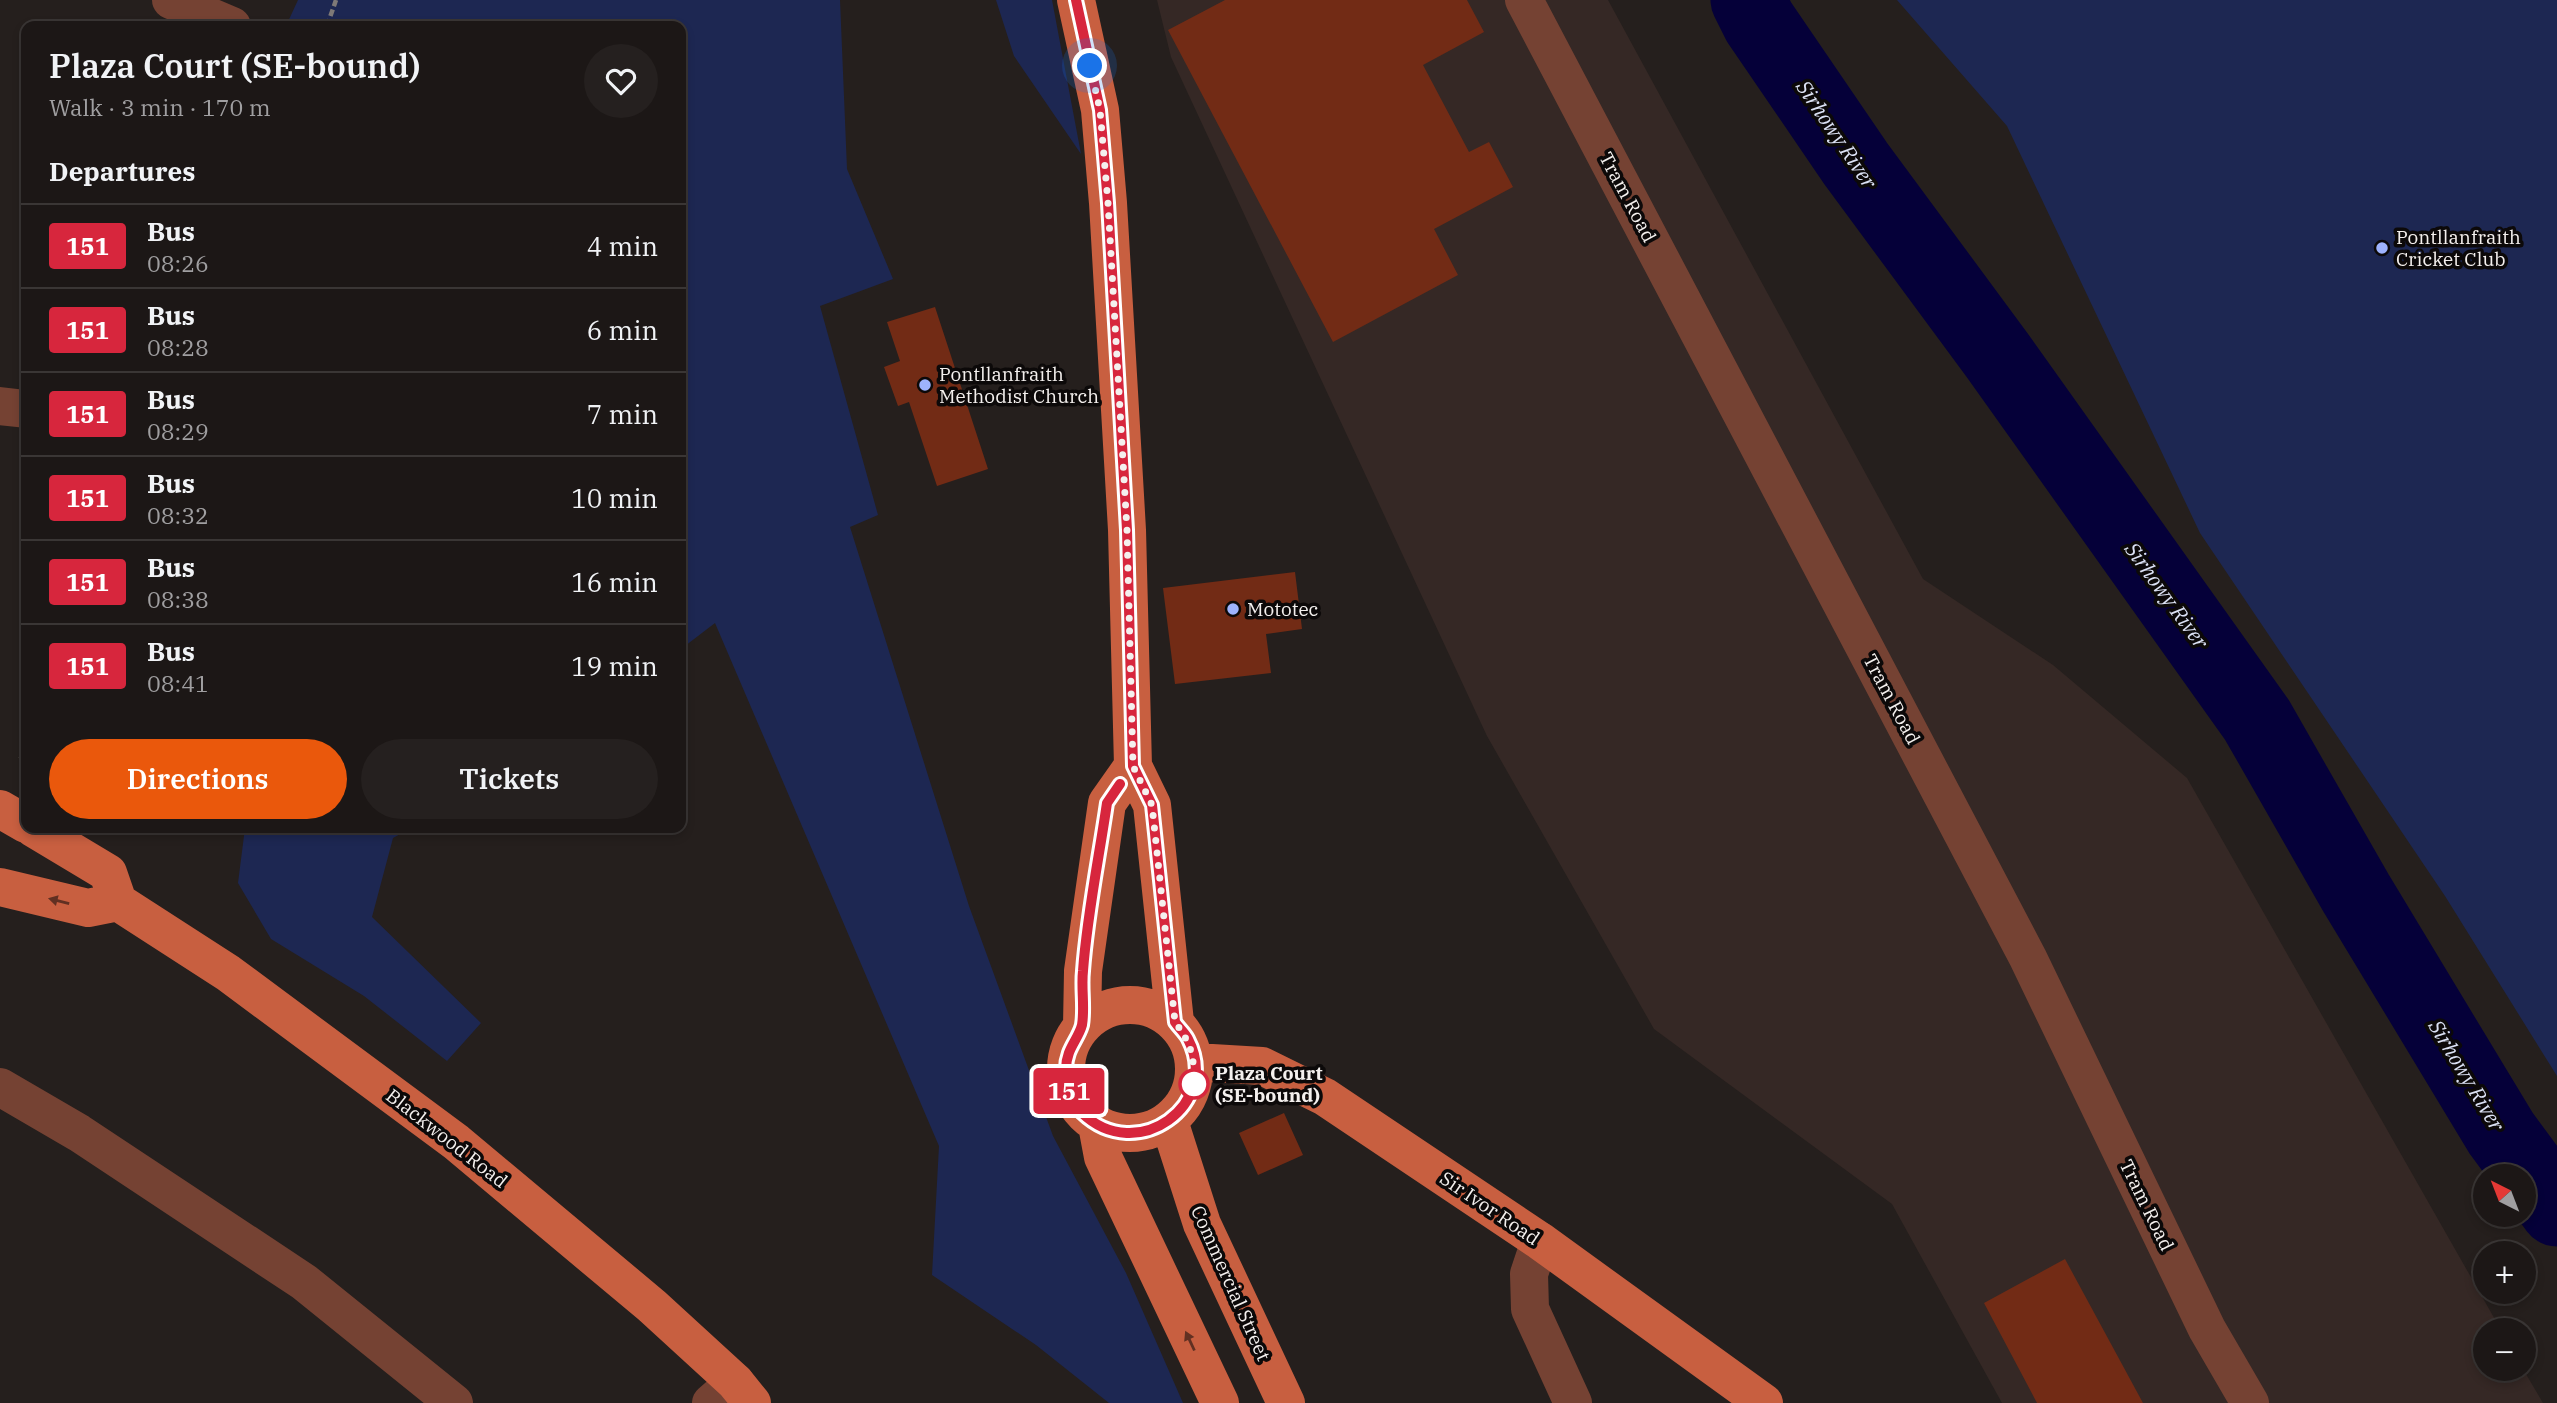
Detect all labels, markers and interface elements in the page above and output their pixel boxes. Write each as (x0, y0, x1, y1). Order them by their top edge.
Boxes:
text: Plaza Court (SE-bound) (49, 44, 420, 87)
button: heart (584, 44, 658, 118)
your location (1072, 48, 1107, 83)
water label: Sirhowy River (1790, 73, 1884, 194)
text: Walk · 3 min · 170 m (49, 92, 271, 122)
street label: Tram Road (1594, 148, 1662, 246)
text: Departures (49, 154, 195, 188)
text: Bus (147, 214, 195, 248)
place label: Pontllanfraith Cricket Club (2396, 225, 2521, 271)
text: 4 min (587, 229, 658, 263)
text: 151 (66, 230, 109, 262)
marker: Pontllanfraith Cricket Club (2374, 240, 2390, 256)
text: 08:26 (147, 248, 209, 278)
text: Bus (147, 298, 195, 332)
text: 6 min (587, 313, 658, 347)
text: 151 (66, 314, 109, 346)
text: 08:28 (147, 332, 209, 362)
place label: Pontllanfraith Methodist Church (939, 362, 1099, 408)
marker: Pontllanfraith Methodist Church (917, 377, 933, 393)
text: Bus (147, 382, 195, 416)
text: 7 min (587, 397, 658, 431)
text: 151 (66, 398, 109, 430)
text: 08:29 (147, 416, 209, 446)
text: Bus (147, 466, 195, 500)
text: 10 min (571, 481, 658, 515)
text: 151 (66, 482, 109, 514)
text: 08:32 (147, 500, 209, 530)
water label: Sirhowy River (2118, 535, 2216, 655)
text: Bus (147, 550, 195, 584)
text: 16 min (571, 565, 658, 599)
text: 151 (66, 566, 109, 598)
text: 08:38 (147, 584, 209, 614)
place label: Mototec (1247, 597, 1319, 621)
marker: Mototec (1225, 601, 1241, 617)
text: Bus (147, 634, 195, 668)
text: 19 min (571, 649, 658, 683)
text: 151 (66, 650, 109, 682)
street label: Tram Road (1858, 650, 1926, 748)
text: 08:41 (147, 668, 209, 698)
button: Directions (49, 739, 347, 819)
button: Tickets (361, 739, 658, 819)
one-way arrow (48, 895, 70, 906)
water label: Sirhowy River (2422, 1013, 2512, 1137)
place label: Plaza Court (SE-bound) (1215, 1061, 1323, 1107)
line badge: 151 (1029, 1068, 1109, 1114)
marker: Plaza Court (SE-bound) (1179, 1069, 1209, 1099)
text: 151 (1047, 1075, 1091, 1107)
street label: Blackwood Road (382, 1083, 512, 1193)
street label: Tram Road (2115, 1155, 2179, 1255)
north arrow (2473, 1164, 2536, 1227)
map controls (2473, 1164, 2536, 1381)
street label: Sir Ivor Road (1435, 1166, 1545, 1250)
street label: Commercial Street (1186, 1202, 1276, 1365)
button: + (2473, 1241, 2536, 1304)
button: − (2473, 1318, 2536, 1381)
one-way arrow (1184, 1331, 1196, 1351)

